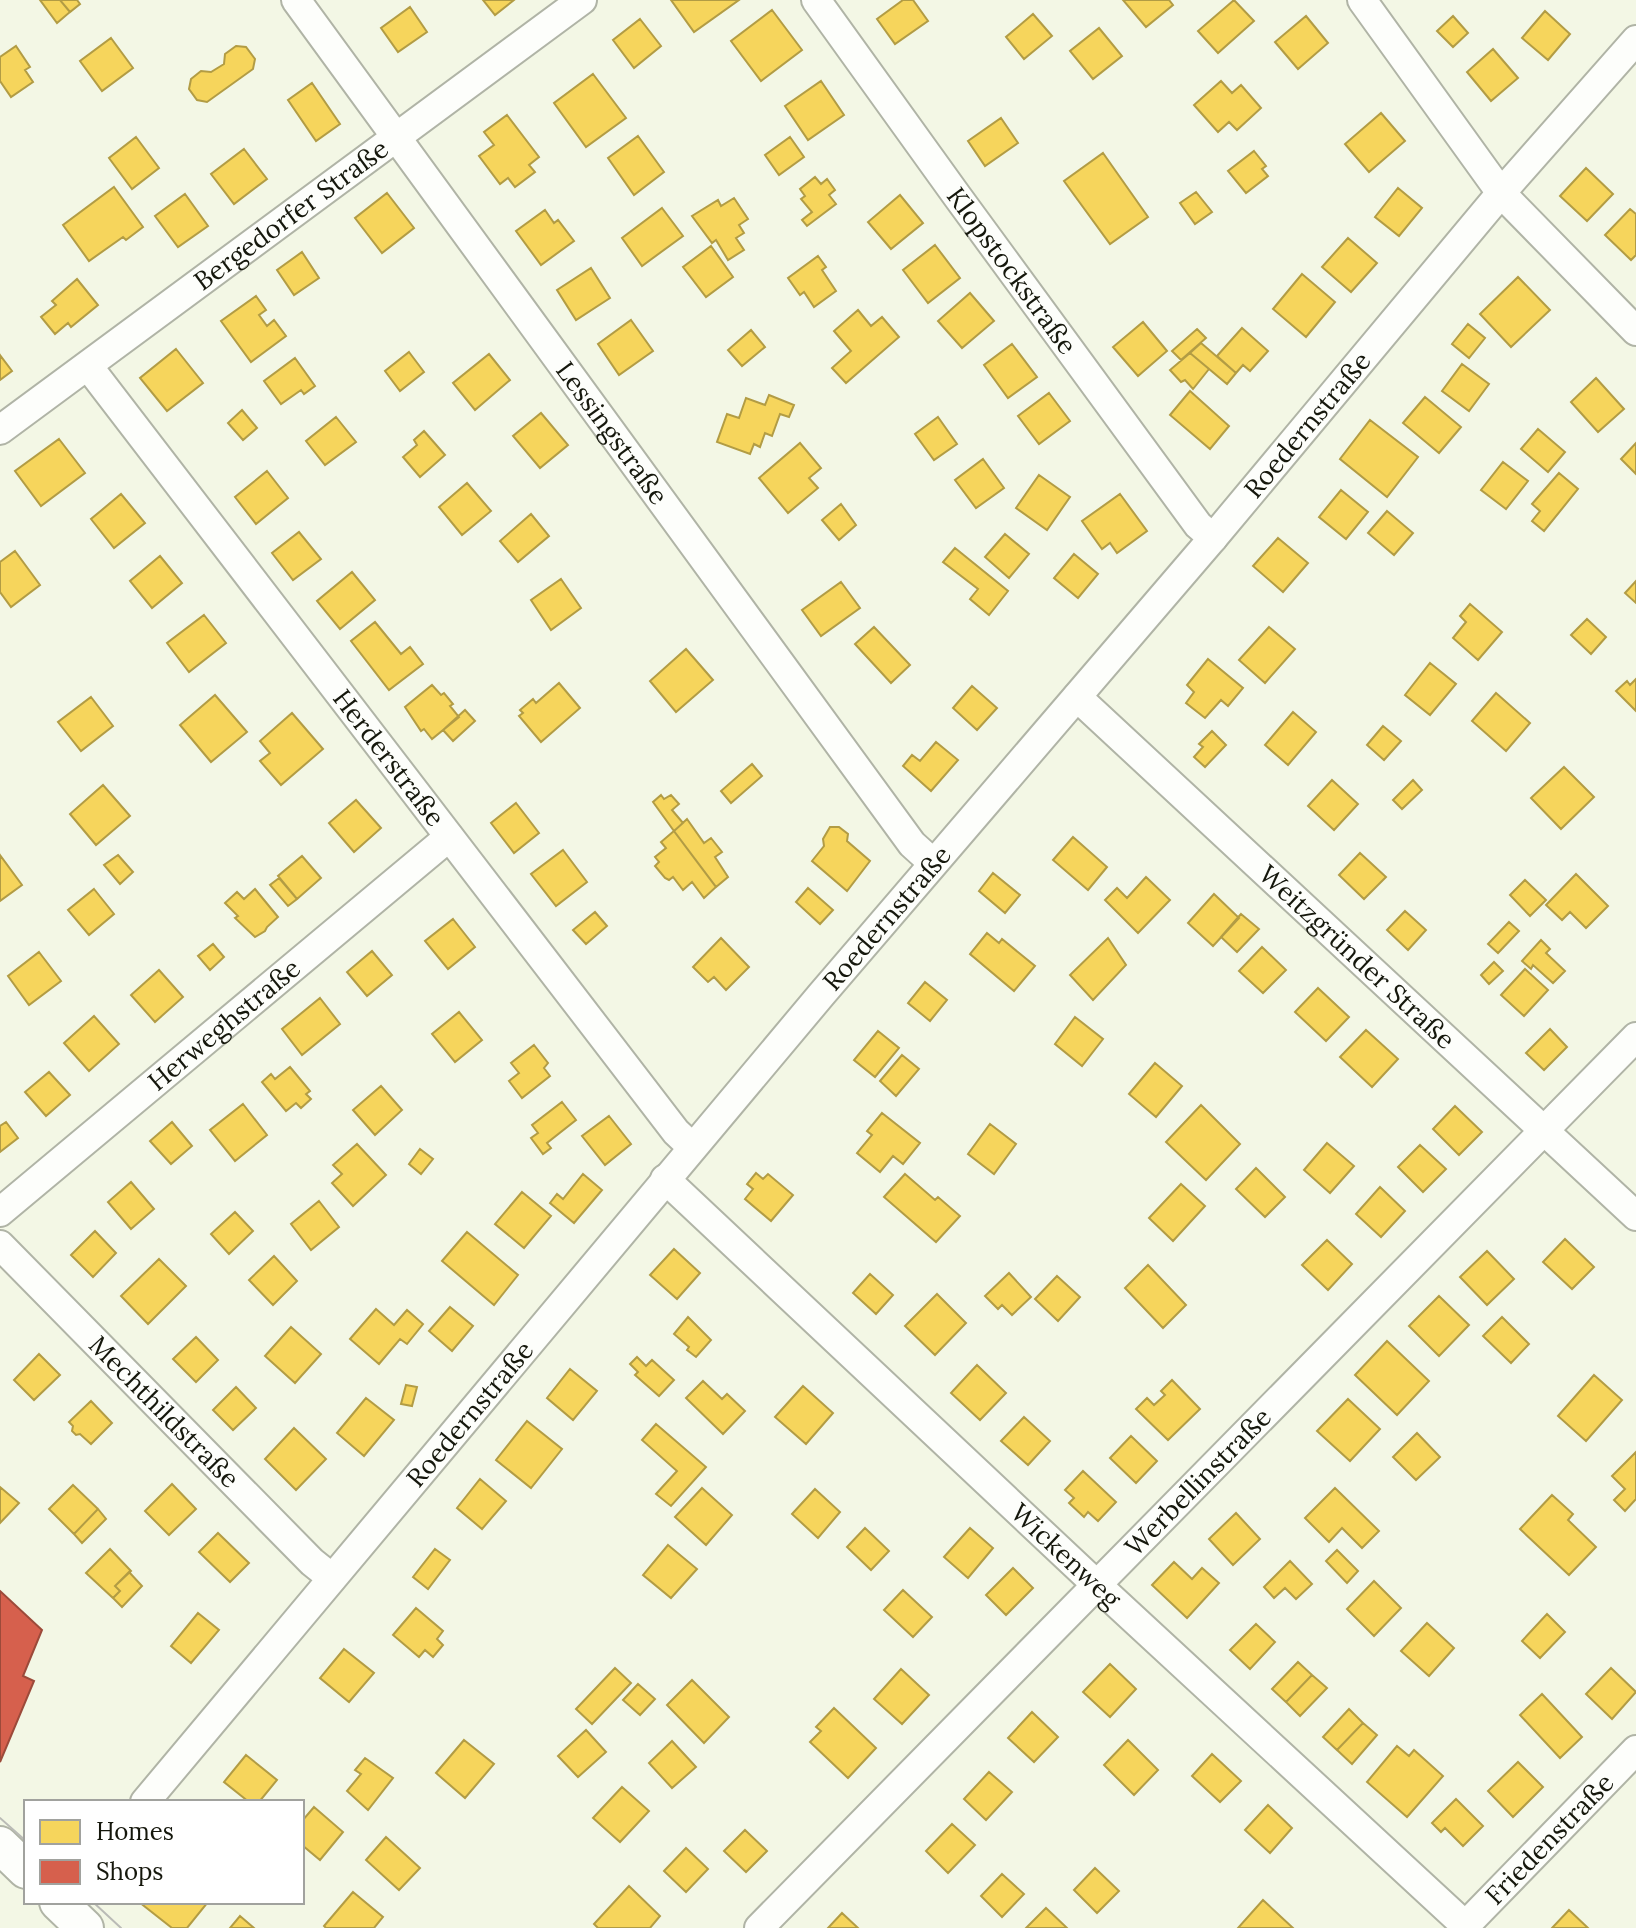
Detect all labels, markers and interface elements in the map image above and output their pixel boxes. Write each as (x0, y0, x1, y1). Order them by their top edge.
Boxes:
street label: Bergedorfer Straße (187, 132, 395, 297)
street label: Klopstockstraße (940, 180, 1084, 360)
street label: Roedernstraße (1236, 345, 1377, 505)
street label: Lessingstraße (549, 355, 676, 511)
street label: Herderstraße (326, 682, 452, 833)
street label: Roedernstraße (815, 839, 958, 997)
street label: Weitzgründer Straße (1252, 857, 1462, 1056)
street label: Herweghstraße (141, 951, 307, 1098)
street label: Mechthildstraße (82, 1328, 247, 1495)
street label: Roedernstraße (399, 1334, 540, 1494)
street label: Werbellinstraße (1118, 1400, 1278, 1563)
street label: Wickenweg (1004, 1496, 1128, 1615)
street label: Friedenstraße (1478, 1766, 1620, 1911)
legend (24, 1800, 304, 1904)
text: Homes (96, 1816, 174, 1847)
text: Shops (96, 1856, 163, 1887)

